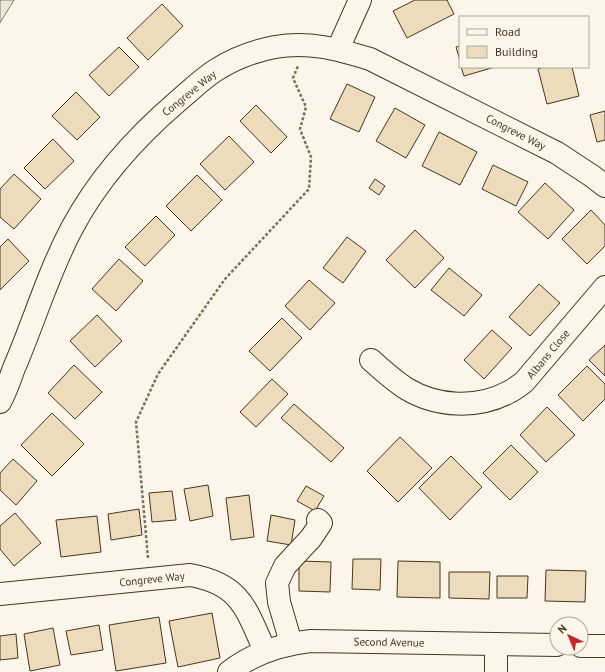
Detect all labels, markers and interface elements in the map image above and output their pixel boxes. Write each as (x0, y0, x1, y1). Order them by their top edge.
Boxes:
legend (459, 16, 589, 68)
text: Road (495, 24, 520, 39)
text: Building (495, 44, 538, 59)
street label: Congreve Way (159, 66, 220, 119)
street label: Congreve Way (484, 111, 549, 154)
street label: Albans Close (523, 326, 573, 382)
street label: Congreve Way (119, 569, 186, 589)
north arrow (549, 616, 589, 656)
text: N (555, 621, 570, 636)
street label: Second Avenue (353, 634, 425, 650)

